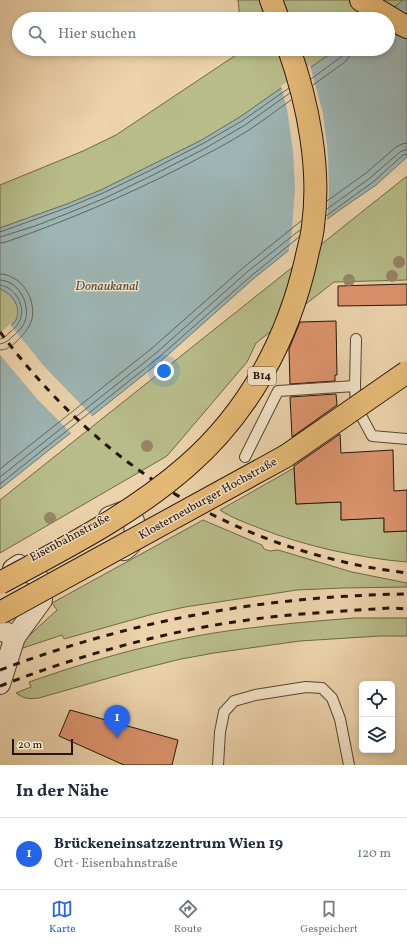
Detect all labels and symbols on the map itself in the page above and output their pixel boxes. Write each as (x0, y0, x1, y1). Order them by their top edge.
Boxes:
water label: Donaukanal (75, 278, 139, 296)
your location (154, 361, 174, 381)
road number: B14 (248, 367, 276, 385)
street label: Klosterneuburger Hochstraße (136, 454, 280, 544)
street label: Eisenbahnstraße (27, 510, 113, 566)
pin: 1 (104, 705, 130, 738)
scale bar (12, 737, 73, 756)

